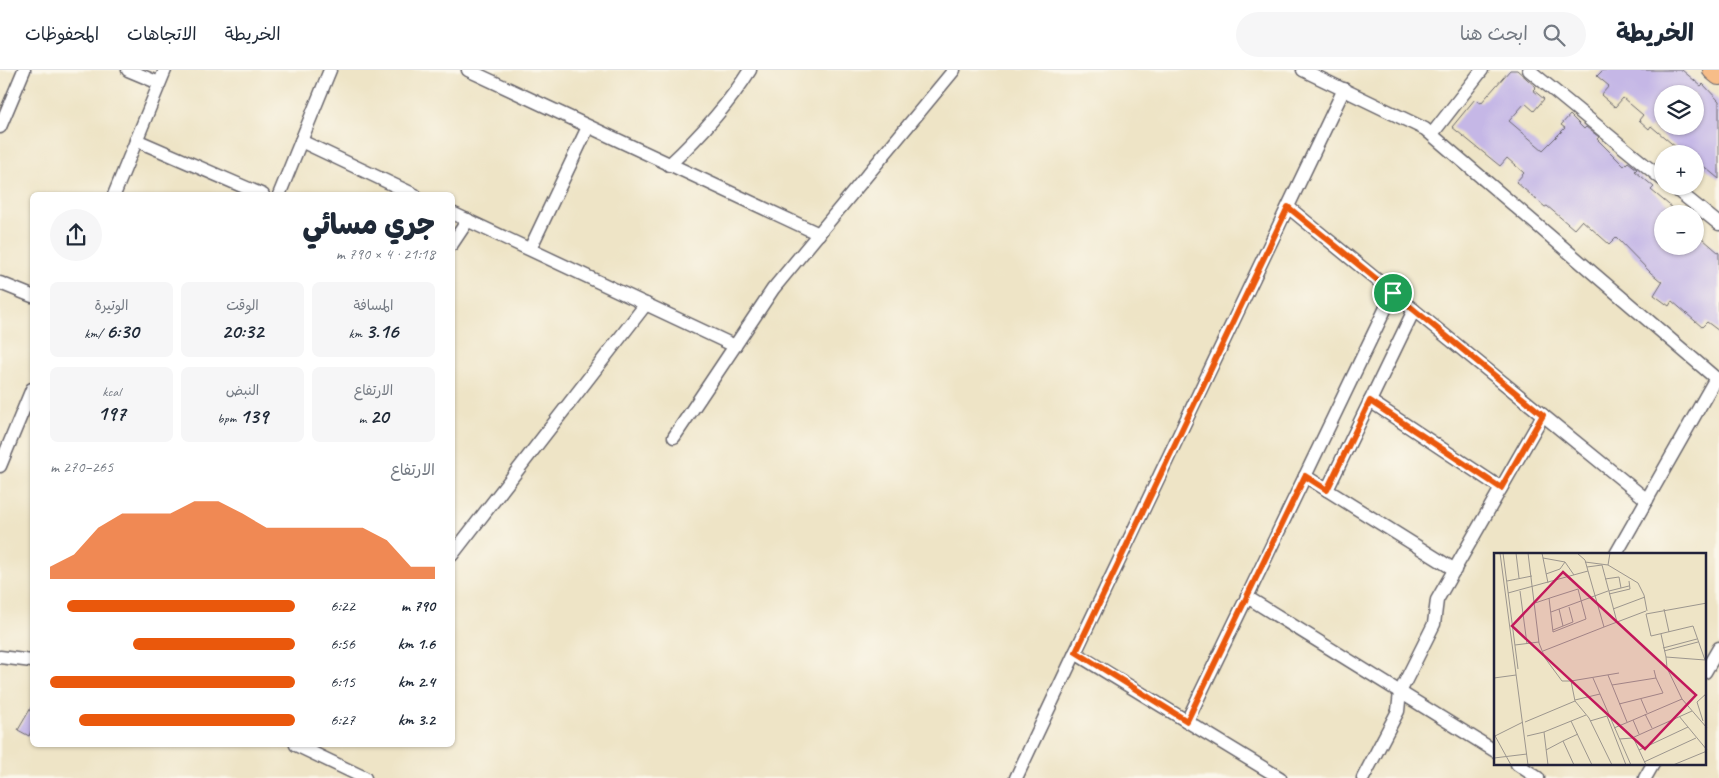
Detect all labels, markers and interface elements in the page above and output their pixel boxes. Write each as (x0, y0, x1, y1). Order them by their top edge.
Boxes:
search box (1236, 12, 1586, 57)
text: الخريطة (1616, 18, 1694, 48)
icon: search (1540, 21, 1568, 49)
text: ابحث هنا (1460, 22, 1528, 46)
text: المحفوظات (25, 23, 99, 45)
text: الاتجاهات (127, 23, 197, 45)
text: الخريطة (225, 23, 281, 45)
map controls (1654, 85, 1704, 255)
button: layers (1654, 85, 1704, 135)
button: + (1654, 145, 1704, 195)
button: − (1654, 205, 1704, 255)
text: جري مسائي (303, 207, 435, 242)
button: share (50, 209, 102, 261)
text: 21:18 · 4 × 790 m (336, 244, 435, 264)
pin (1372, 272, 1414, 314)
icon: arrive (1379, 279, 1407, 307)
text: الوتيرة (95, 297, 128, 314)
text: الوقت (226, 297, 259, 314)
text: المسافة (354, 297, 393, 314)
text: 6:30 (106, 318, 139, 344)
text: 20:32 (222, 318, 263, 344)
text: 3.16 (366, 318, 399, 344)
text: /km (84, 325, 106, 342)
text: km (348, 325, 366, 342)
text: النبض (226, 382, 259, 399)
text: الارتفاع (354, 382, 393, 399)
text: kcal (102, 383, 121, 400)
text: 197 (97, 400, 126, 426)
text: 139 (240, 403, 268, 429)
text: 20 (370, 403, 389, 429)
text: bpm (217, 410, 240, 427)
text: m (358, 410, 370, 427)
text: 265–270 m (50, 457, 113, 477)
text: الارتفاع (390, 460, 435, 480)
inset map (1494, 553, 1706, 766)
text: 6:22 (330, 596, 355, 616)
text: 790 m (401, 596, 435, 616)
text: 6:56 (330, 634, 355, 654)
text: 1.6 km (397, 634, 435, 654)
text: 6:15 (330, 672, 355, 692)
text: 2.4 km (398, 672, 435, 692)
text: 6:27 (330, 710, 355, 730)
text: 3.2 km (398, 710, 435, 730)

